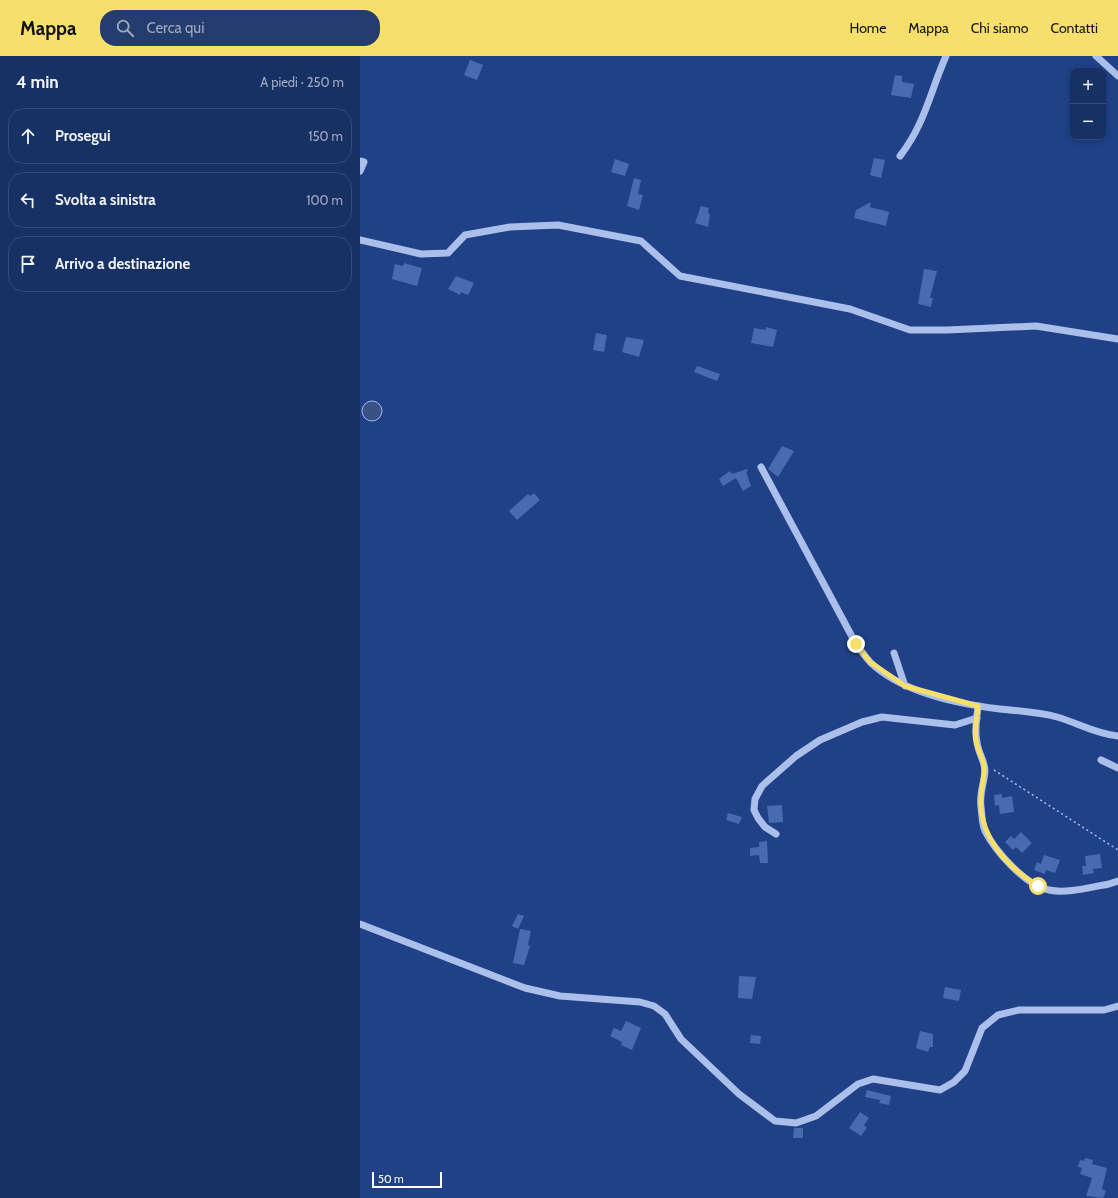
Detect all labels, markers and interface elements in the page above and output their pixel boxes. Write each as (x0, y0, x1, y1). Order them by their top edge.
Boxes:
search box (100, 10, 380, 46)
text: Mappa (20, 17, 76, 40)
icon: search (114, 17, 136, 39)
text: Cerca qui (146, 19, 204, 37)
text: Home (849, 19, 886, 37)
text: Mappa (908, 19, 949, 37)
text: Chi siamo (971, 19, 1028, 37)
text: Contatti (1050, 19, 1098, 37)
map controls (1070, 68, 1106, 140)
button: + (1070, 68, 1106, 104)
text: 4 min (16, 72, 59, 92)
text: A piedi · 250 m (260, 74, 344, 90)
button: − (1070, 104, 1106, 140)
icon: ahead (17, 125, 39, 147)
text: Prosegui (55, 127, 111, 145)
text: 150 m (308, 128, 343, 144)
icon: left (17, 189, 39, 211)
text: Svolta a sinistra (55, 191, 156, 209)
text: 100 m (306, 192, 343, 208)
icon: arrive (17, 253, 39, 275)
text: Arrivo a destinazione (55, 255, 190, 273)
route end (847, 635, 865, 653)
route start (1029, 877, 1047, 895)
scale bar (372, 1170, 442, 1189)
text: 50 m (378, 1172, 404, 1186)

